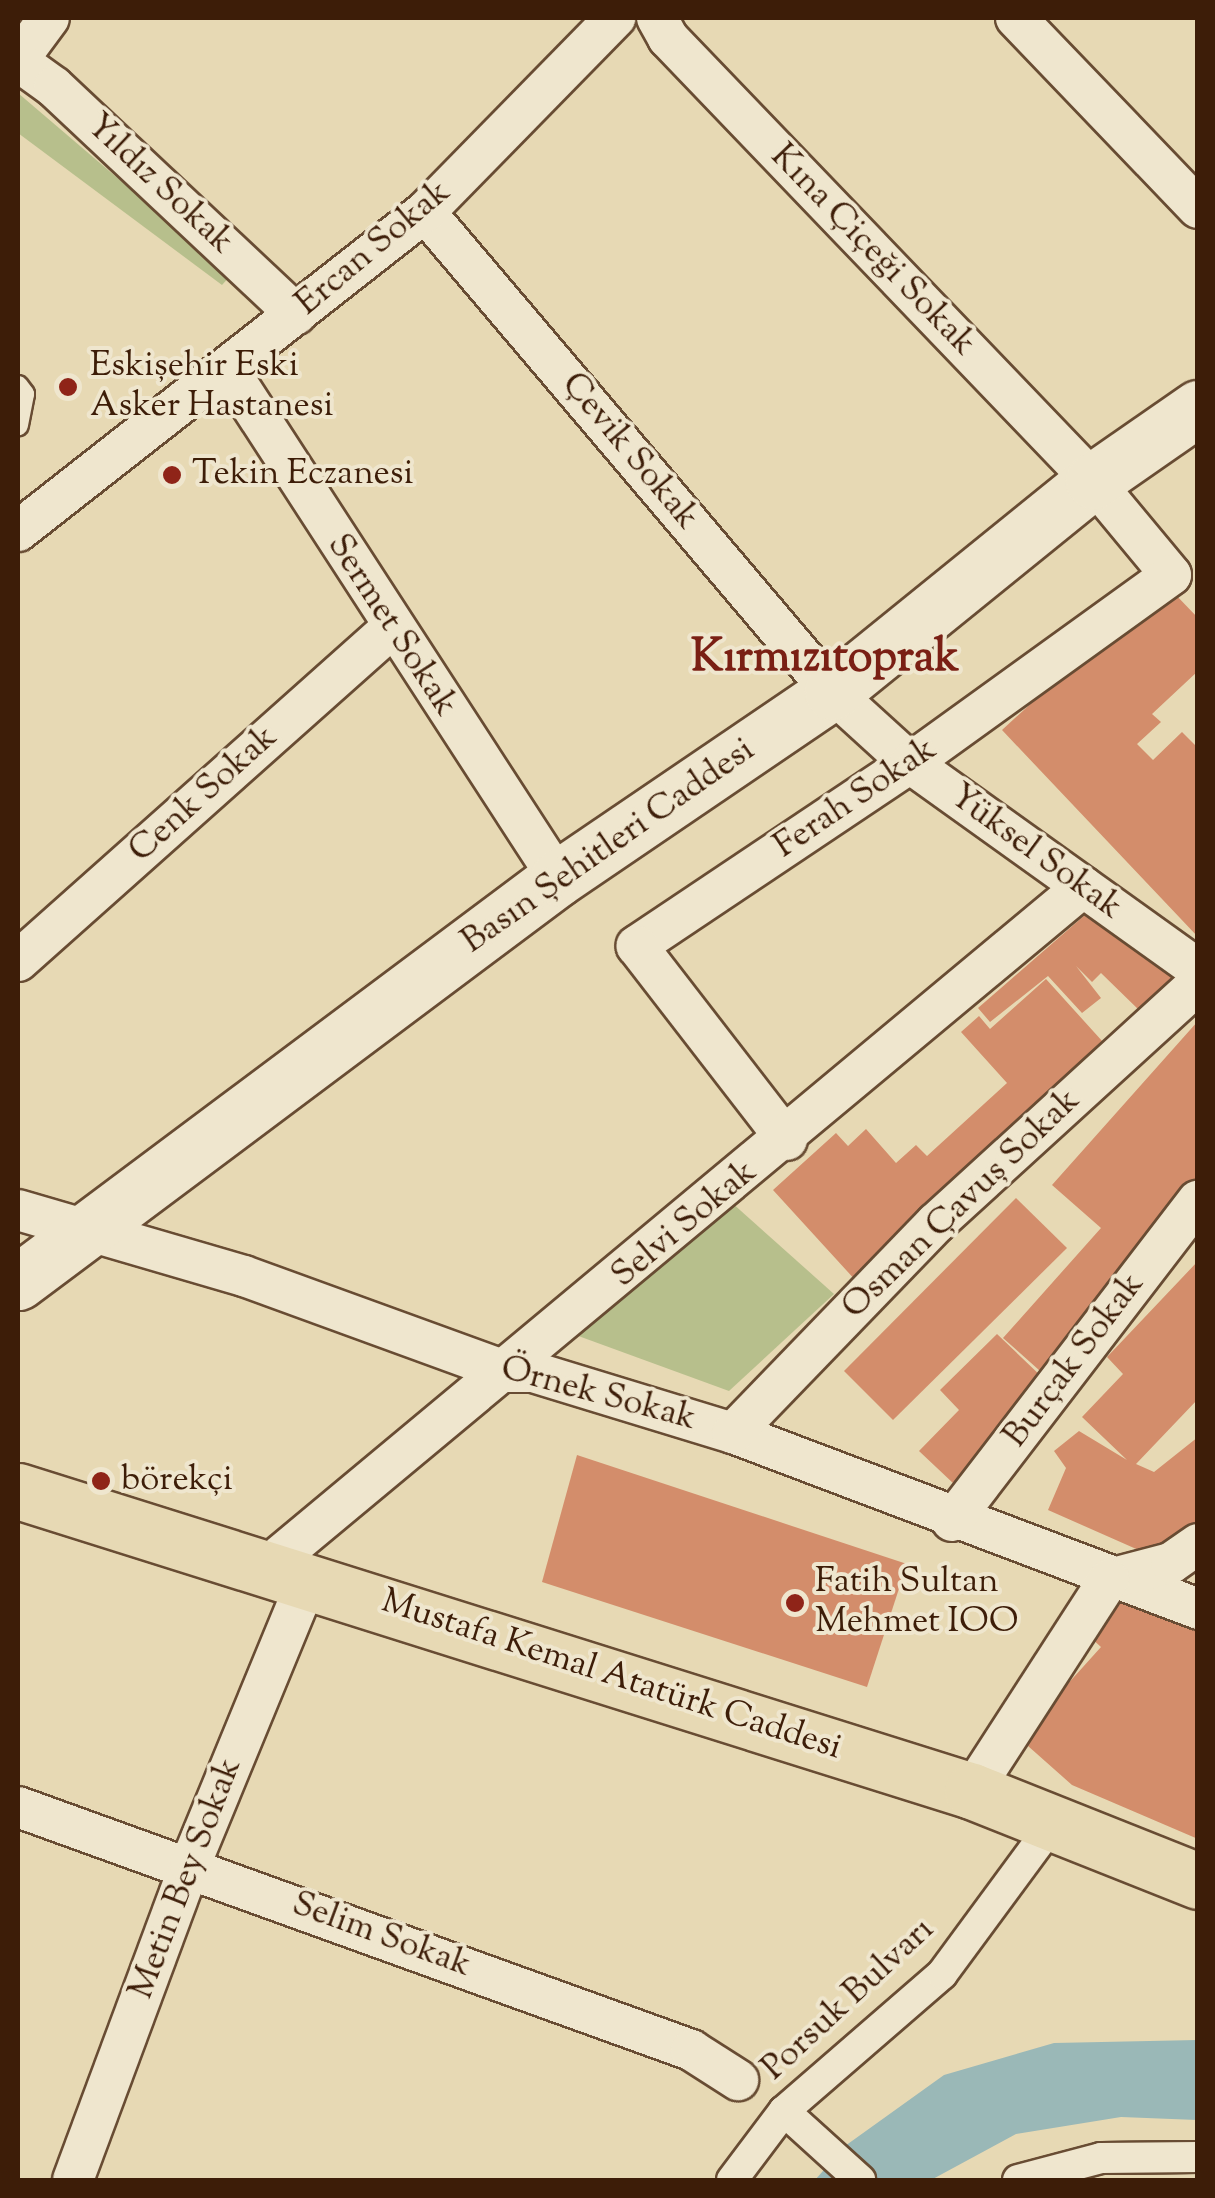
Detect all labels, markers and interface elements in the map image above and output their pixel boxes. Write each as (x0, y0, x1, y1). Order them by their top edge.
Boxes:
street label: Yıldız Sokak (77, 106, 241, 264)
street label: Kına Çiçeği Sokak (760, 137, 984, 365)
street label: Ercan Sokak (288, 172, 460, 326)
place label: Eskişehir Eski Asker Hastanesi (90, 346, 333, 428)
street label: Çevik Sokak (551, 365, 707, 539)
marker: Eskişehir Eski Asker Hastanesi (55, 374, 81, 400)
place label: Tekin Eczanesi (192, 454, 413, 496)
marker: Tekin Eczanesi (161, 464, 183, 486)
street label: Sermet Sokak (317, 527, 465, 725)
district label: Kırmızıtoprak (691, 633, 959, 687)
street label: Cenk Sokak (121, 718, 287, 872)
street label: Ferah Sokak (767, 729, 945, 869)
street label: Basın Şehitleri Caddesi (455, 730, 763, 964)
street label: Yüksel Sokak (941, 776, 1129, 930)
street label: Osman Çavuş Sokak (834, 1081, 1090, 1329)
street label: Selvi Sokak (604, 1152, 766, 1298)
street label: Burçak Sokak (996, 1265, 1154, 1457)
street label: Örnek Sokak (496, 1349, 700, 1441)
place label: börekçi (121, 1460, 233, 1502)
marker: börekçi (90, 1470, 112, 1492)
place label: Fatih Sultan Mehmet IOO (815, 1562, 1019, 1644)
street label: Mustafa Kemal Atatürk Caddesi (376, 1582, 846, 1770)
marker: Fatih Sultan Mehmet IOO (784, 1592, 806, 1614)
street label: Metin Bey Sokak (122, 1753, 252, 2005)
street label: Selim Sokak (286, 1884, 476, 1988)
street label: Porsuk Bulvarı (754, 1910, 944, 2090)

